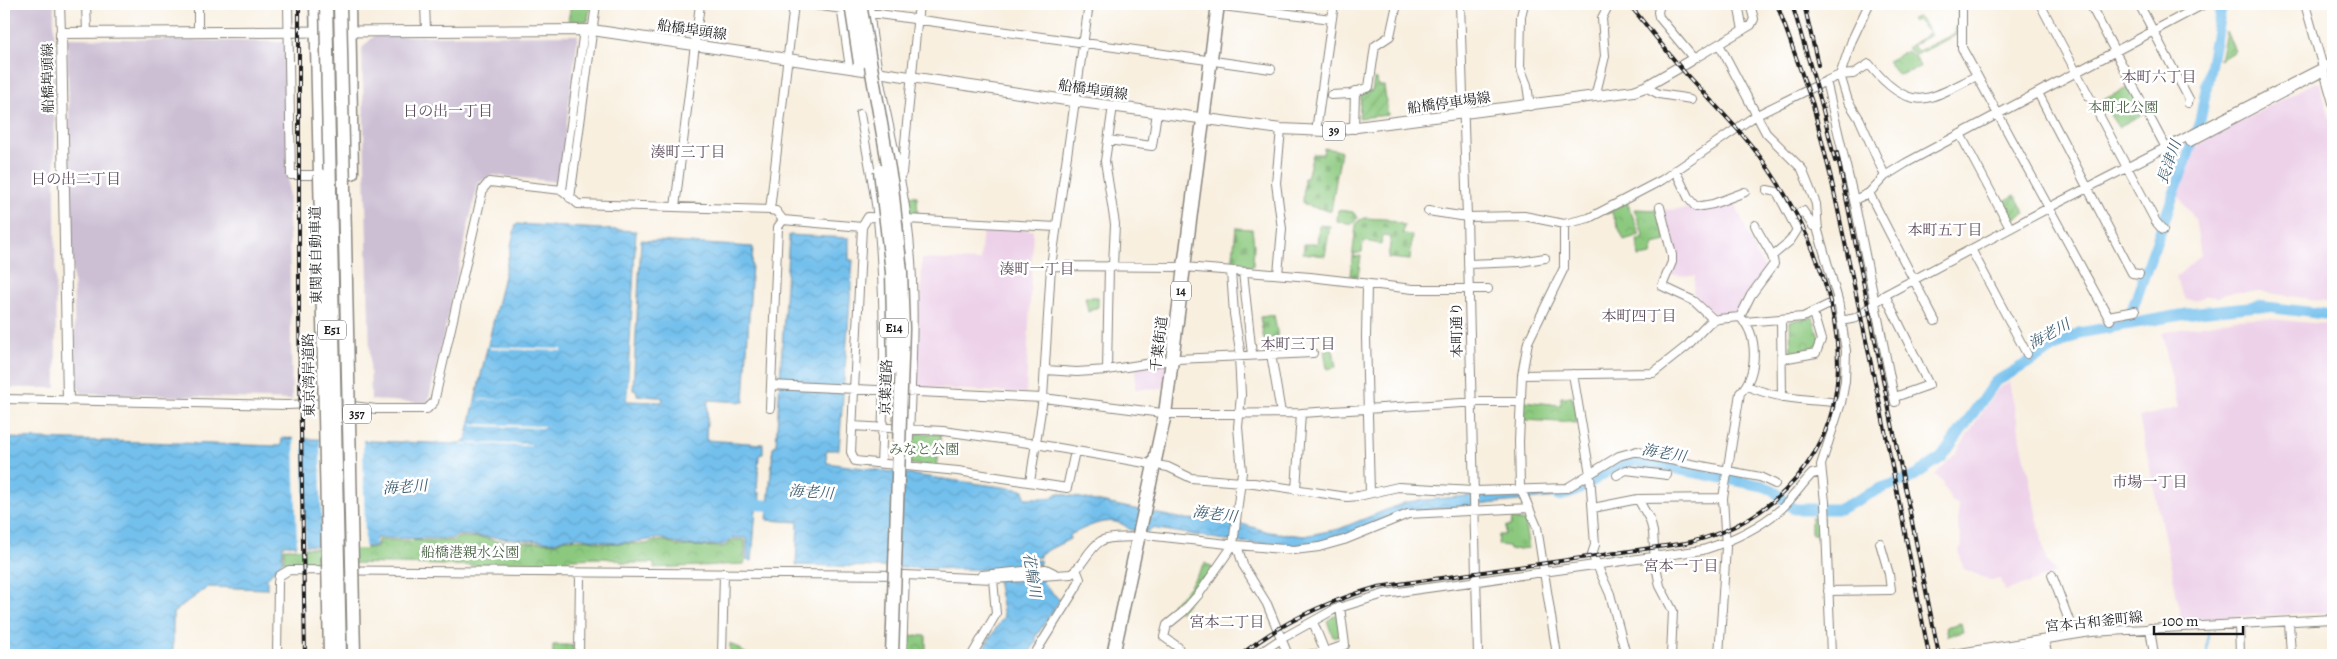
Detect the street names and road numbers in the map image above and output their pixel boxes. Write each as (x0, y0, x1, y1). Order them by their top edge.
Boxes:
street label: 船橋埠頭線 (656, 16, 728, 44)
street label: 船橋埠頭線 (38, 43, 58, 113)
street label: 船橋埠頭線 (1057, 76, 1129, 104)
street label: 船橋停車場線 (1406, 88, 1492, 118)
road number: 39 (1323, 122, 1345, 140)
street label: 東関東自動車道 (306, 206, 326, 304)
road number: 14 (1171, 282, 1191, 300)
street label: 本町通り (1447, 302, 1467, 358)
street label: 千葉街道 (1146, 315, 1172, 373)
road number: E14 (880, 318, 908, 338)
road number: E51 (318, 320, 346, 340)
street label: 東京湾岸道路 (299, 333, 319, 417)
street label: 京葉道路 (876, 359, 896, 415)
road number: 357 (343, 404, 371, 424)
street label: 宮本古和釜町線 (2044, 607, 2144, 637)

